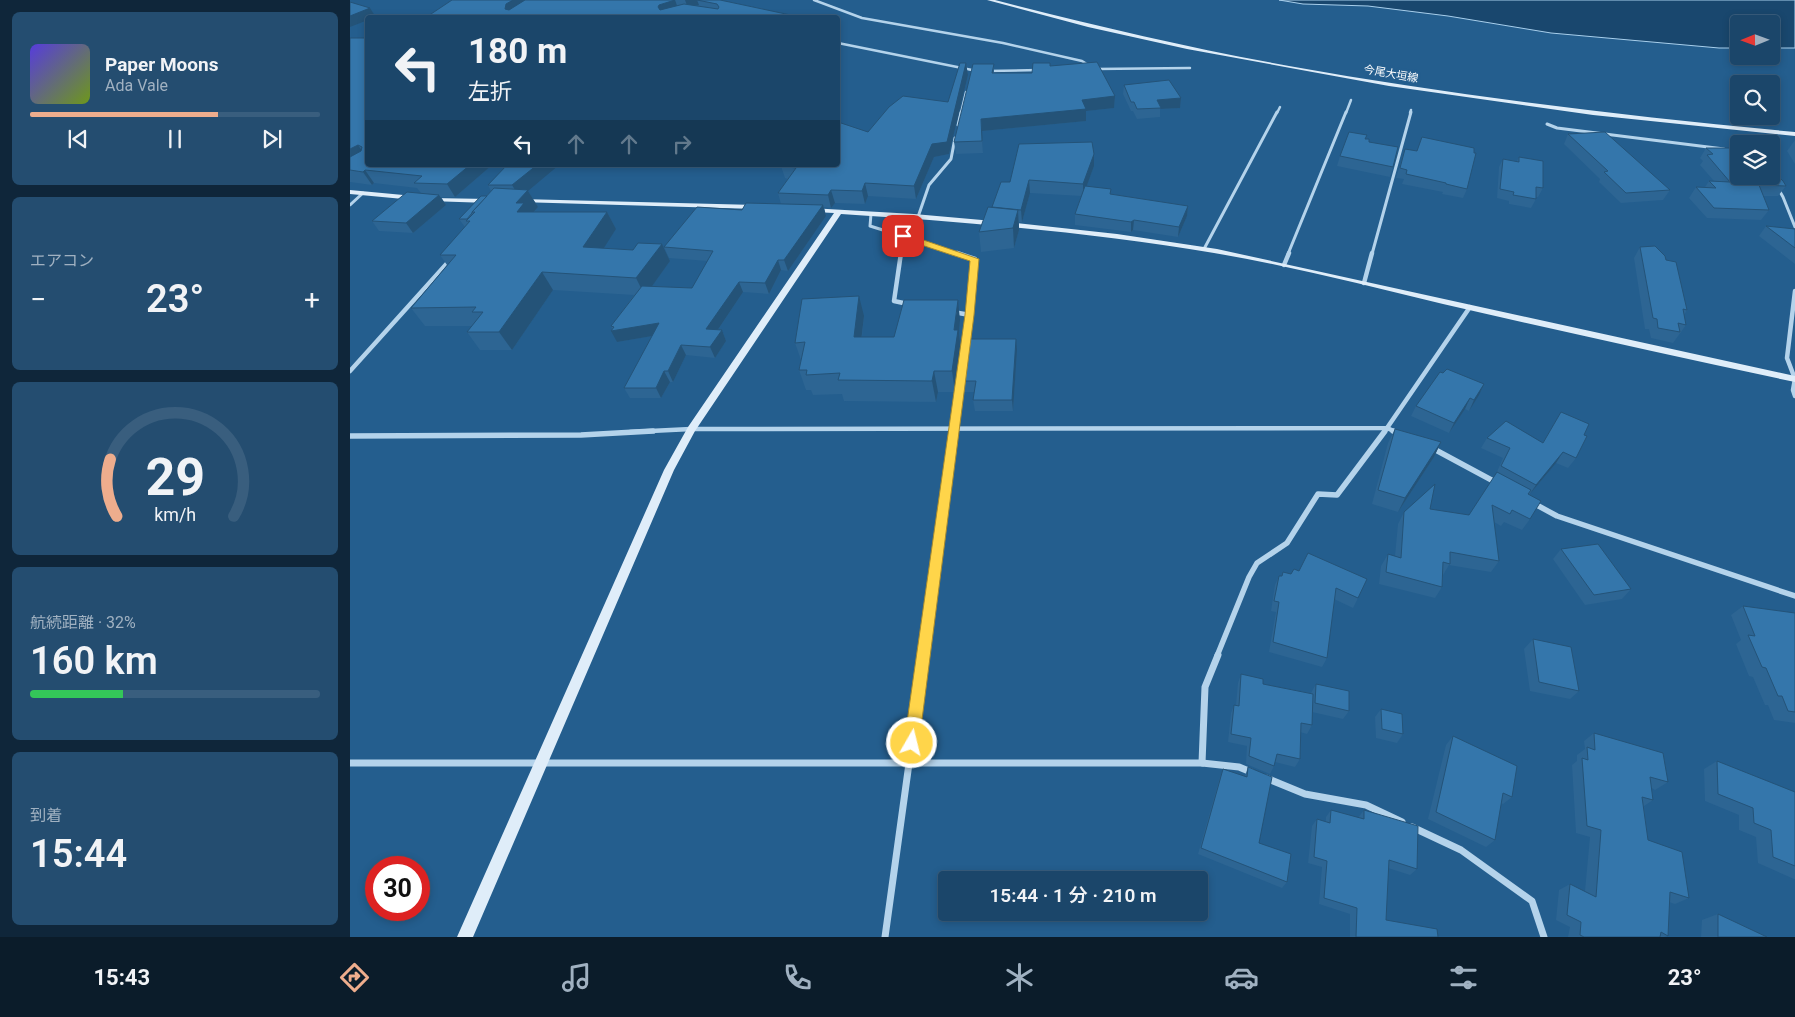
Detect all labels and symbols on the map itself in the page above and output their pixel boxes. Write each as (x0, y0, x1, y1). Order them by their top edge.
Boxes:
north arrow (1730, 15, 1780, 65)
street label: 今尾大垣線 (1363, 63, 1419, 85)
pin (882, 215, 924, 257)
position arrow (885, 716, 937, 768)
speed limit sign: 30 (365, 856, 430, 921)

